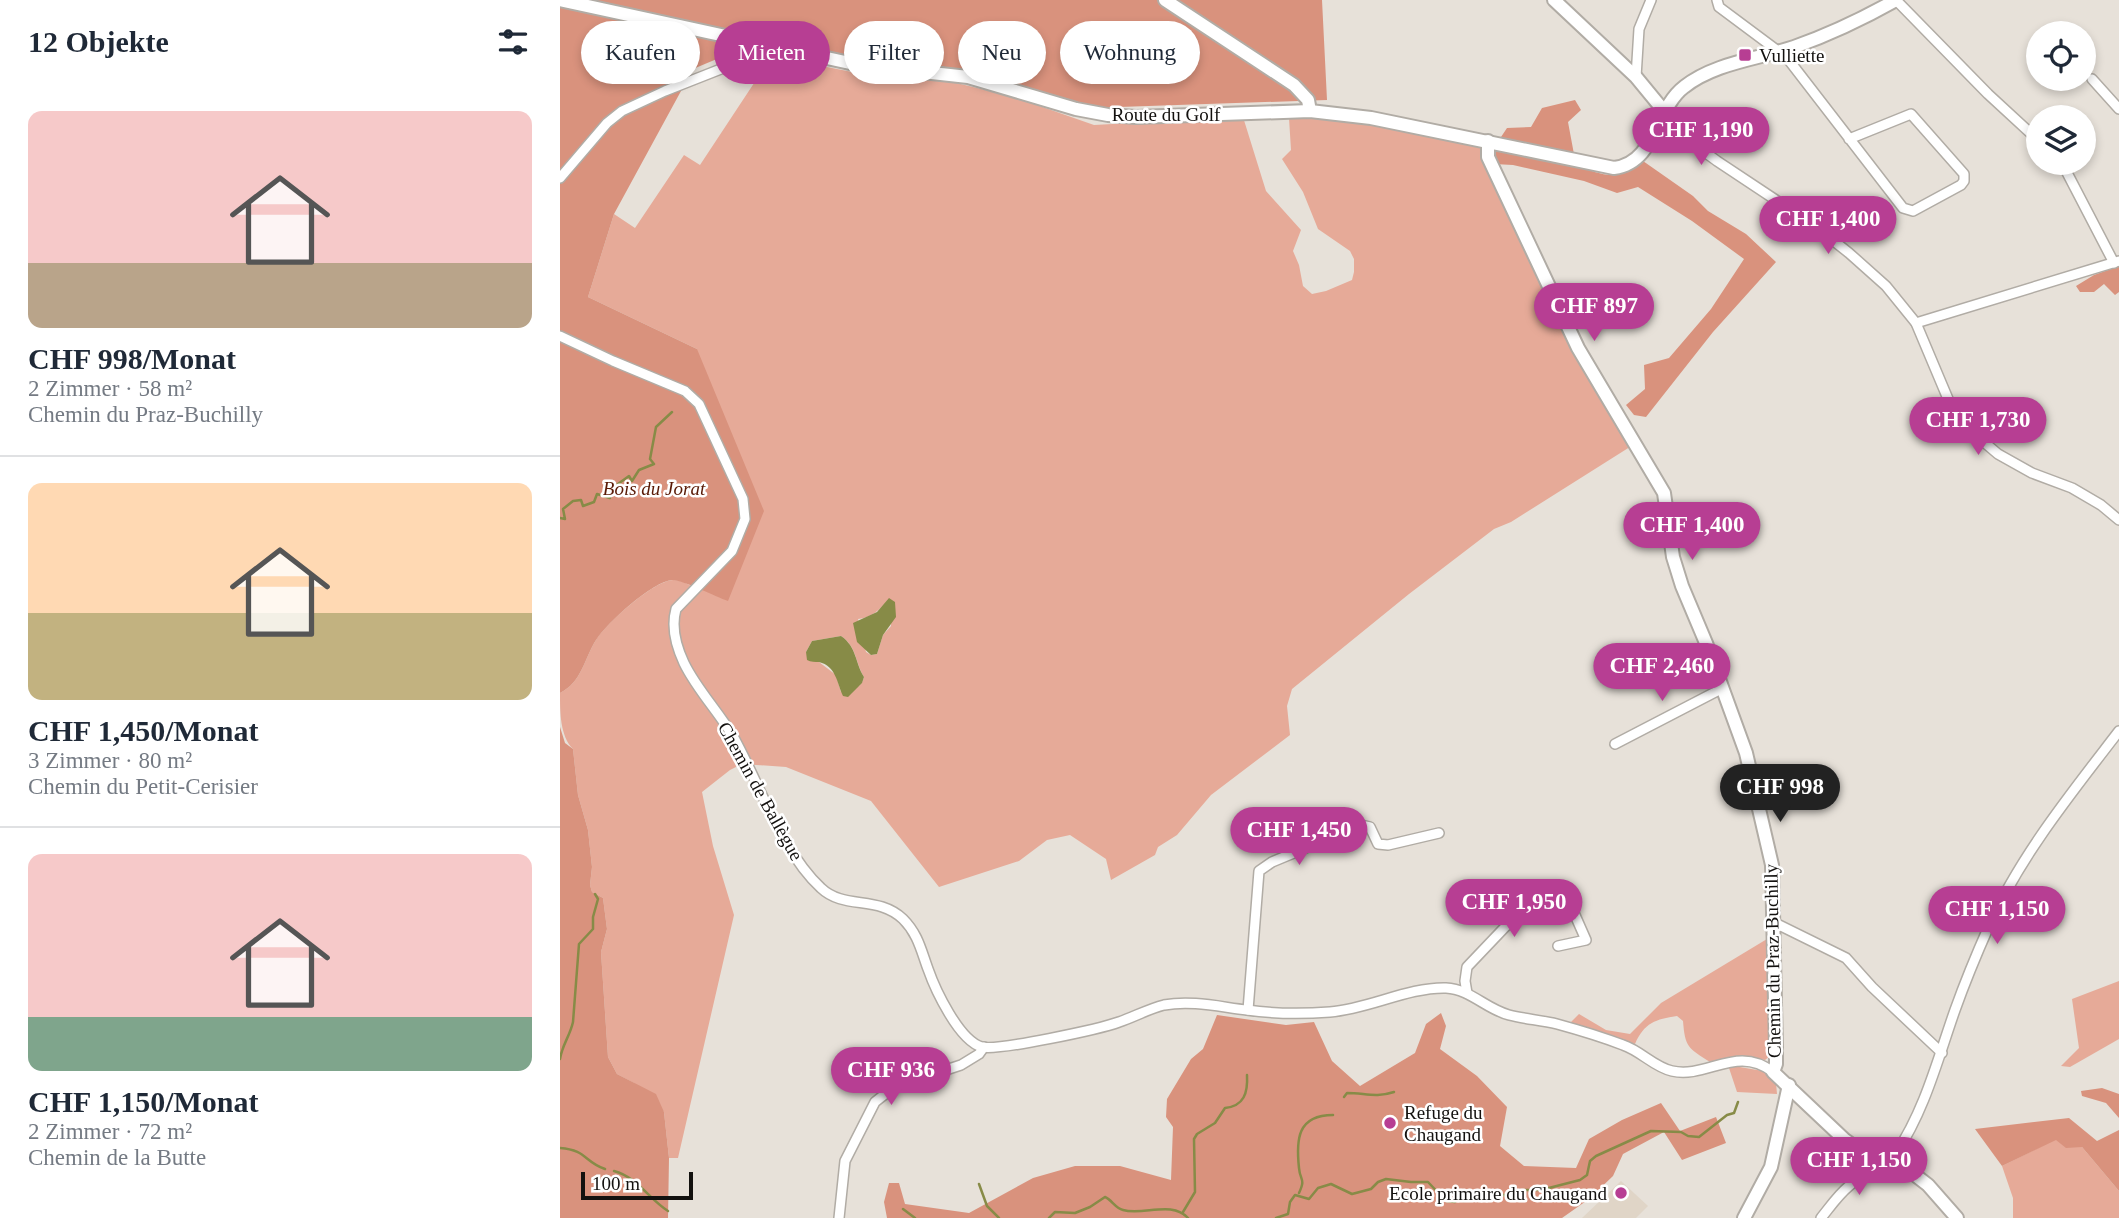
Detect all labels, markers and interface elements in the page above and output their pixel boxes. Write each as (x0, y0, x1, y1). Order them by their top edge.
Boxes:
chip: Kaufen (581, 21, 700, 84)
chip: Mieten (714, 21, 830, 84)
chip: Filter (844, 21, 944, 84)
chip: Neu (958, 21, 1046, 84)
chip: Wohnung (1060, 21, 1200, 84)
map controls (2026, 21, 2096, 175)
button: locate (2026, 21, 2096, 91)
icon: filters (494, 23, 532, 61)
text: 12 Objekte (28, 25, 169, 58)
place label: Vulliette (1759, 45, 1824, 66)
marker: Vulliette (1737, 47, 1753, 63)
street label: Route du Golf (1112, 104, 1221, 125)
button: layers (2026, 105, 2096, 175)
pin: CHF 1,190 (1621, 108, 1781, 167)
text: CHF 1,190 (1648, 117, 1754, 142)
icon: home (217, 157, 343, 283)
pin: CHF 1,400 (1748, 196, 1908, 256)
text: CHF 1,400 (1775, 206, 1881, 231)
pin: CHF 897 (1529, 284, 1659, 343)
text: CHF 897 (1550, 293, 1638, 318)
text: CHF 998/Monat (28, 342, 236, 375)
text: 2 Zimmer · 58 m² (28, 376, 192, 401)
pin: CHF 1,730 (1898, 398, 2058, 457)
text: Chemin du Praz-Buchilly (28, 402, 263, 427)
text: CHF 1,730 (1925, 407, 2031, 432)
park label: Bois du Jorat (603, 478, 706, 499)
pin: CHF 1,400 (1612, 503, 1772, 562)
text: CHF 1,400 (1639, 512, 1745, 537)
icon: home (217, 529, 343, 655)
pin: CHF 2,460 (1582, 644, 1742, 703)
text: CHF 2,460 (1609, 653, 1715, 678)
text: CHF 1,450/Monat (28, 714, 259, 747)
street label: Chemin de Ballègue (714, 718, 807, 864)
text: 3 Zimmer · 80 m² (28, 748, 192, 773)
pin: CHF 998 (1715, 764, 1845, 824)
text: Chemin du Petit-Cerisier (28, 774, 258, 799)
text: CHF 998 (1736, 774, 1824, 799)
pin: CHF 1,450 (1219, 808, 1379, 867)
text: CHF 1,450 (1246, 817, 1352, 842)
street label: Chemin du Praz-Buchilly (1760, 863, 1785, 1058)
pin: CHF 1,950 (1434, 880, 1594, 939)
pin: CHF 1,150 (1917, 886, 2077, 946)
text: CHF 1,950 (1461, 889, 1567, 914)
text: CHF 1,150 (1944, 896, 2050, 921)
icon: home (217, 900, 343, 1026)
pin: CHF 936 (826, 1048, 956, 1107)
text: CHF 936 (847, 1057, 935, 1082)
text: CHF 1,150/Monat (28, 1085, 259, 1118)
place label: Refuge du Chaugand (1404, 1102, 1483, 1145)
marker: Refuge du Chaugand (1382, 1115, 1398, 1131)
text: 2 Zimmer · 72 m² (28, 1119, 192, 1144)
pin: CHF 1,150 (1779, 1138, 1939, 1197)
text: Chemin de la Butte (28, 1145, 206, 1170)
text: CHF 1,150 (1806, 1147, 1912, 1172)
scale bar (581, 1169, 693, 1201)
text: 100 m (592, 1173, 640, 1194)
place label: Ecole primaire du Chaugand (1389, 1183, 1607, 1204)
marker: Ecole primaire du Chaugand (1613, 1185, 1629, 1201)

